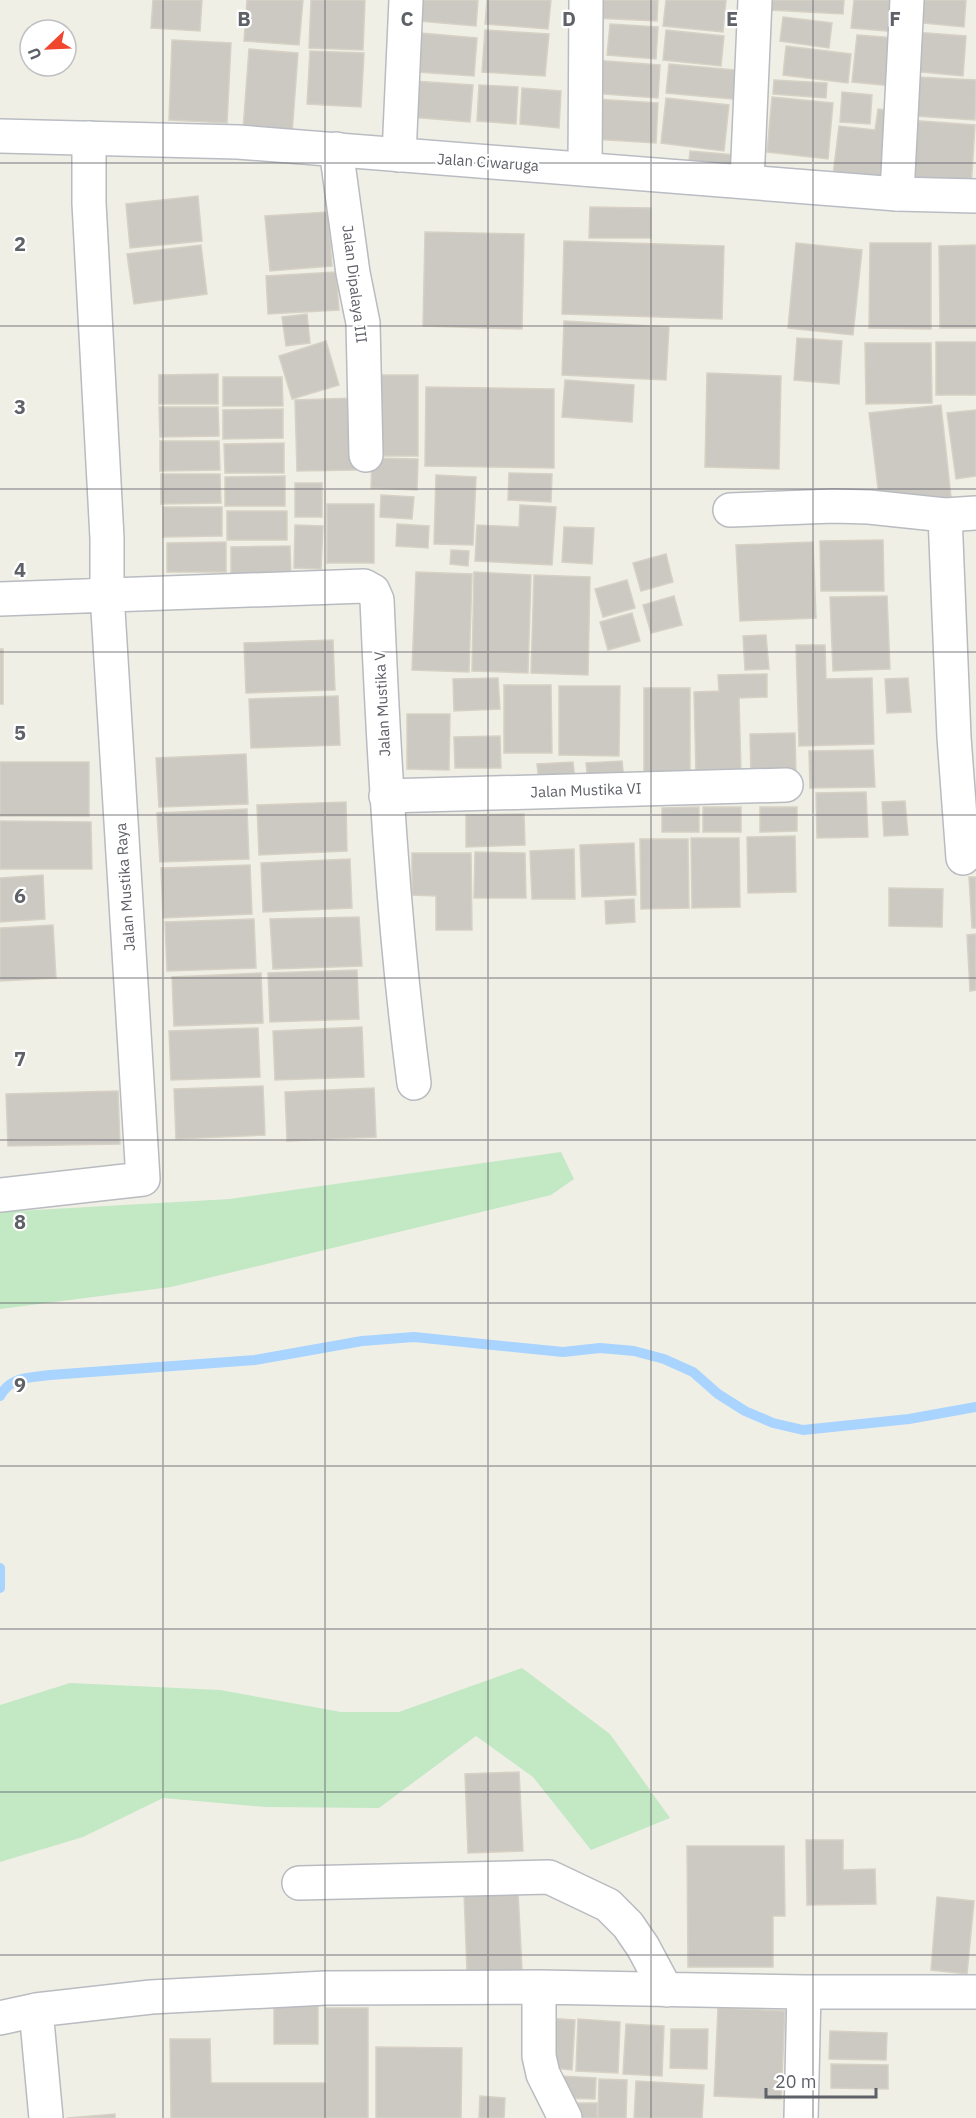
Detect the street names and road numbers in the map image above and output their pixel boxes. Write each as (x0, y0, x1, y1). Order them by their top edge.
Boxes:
street label: Jalan Ciwaruga (436, 149, 540, 175)
street label: Jalan Dipalaya III (338, 224, 372, 344)
street label: Jalan Mustika V (370, 651, 394, 757)
street label: Jalan Mustika VI (530, 779, 642, 801)
street label: Jalan Mustika Raya (111, 822, 139, 952)

